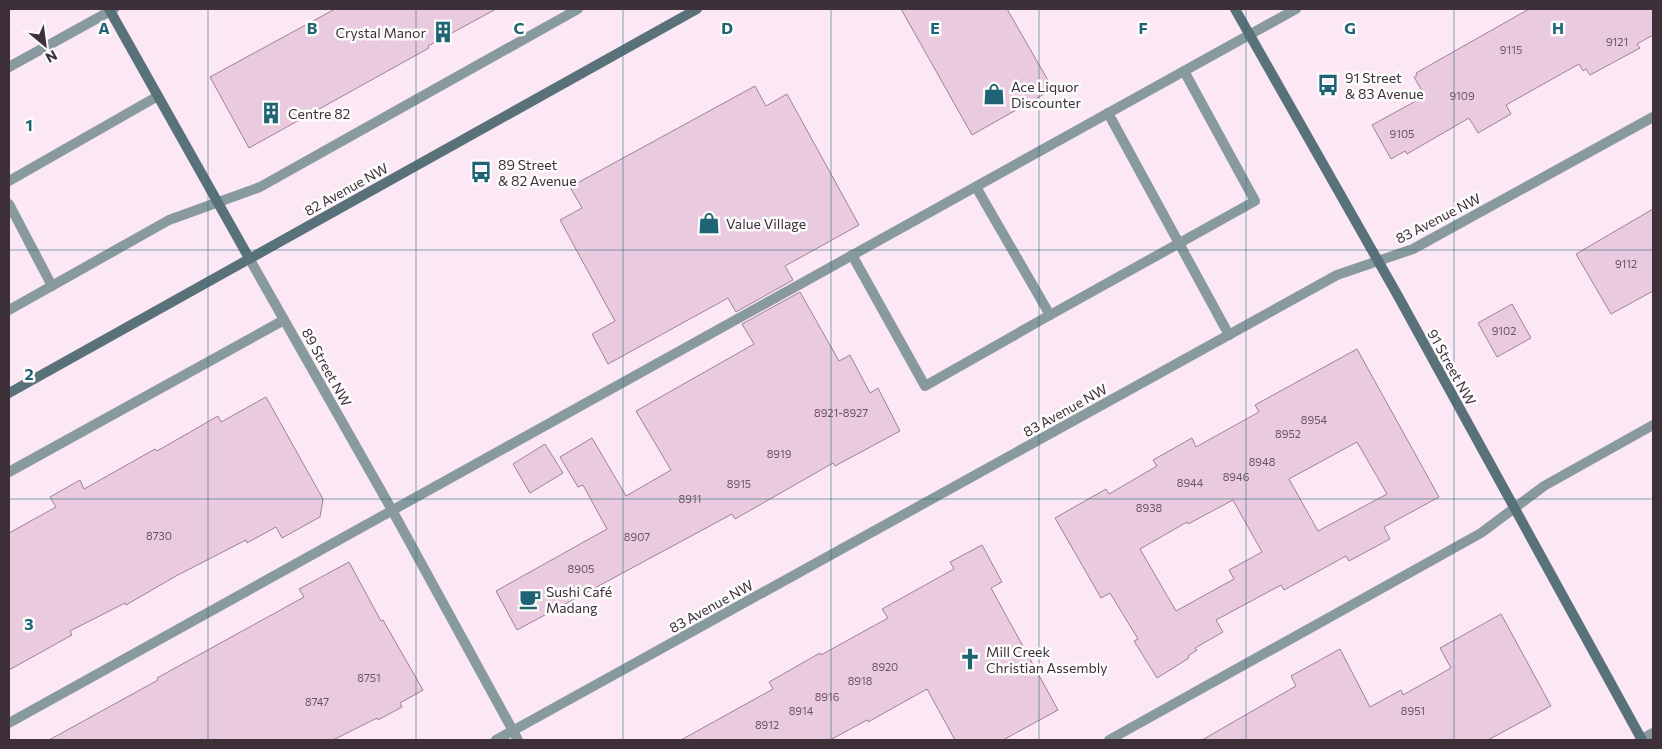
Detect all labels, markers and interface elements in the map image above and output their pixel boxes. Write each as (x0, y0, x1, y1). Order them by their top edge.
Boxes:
text: A (98, 18, 110, 37)
text: B (307, 18, 318, 37)
text: C (514, 18, 525, 37)
text: D (721, 18, 733, 37)
text: E (930, 18, 940, 37)
text: F (1138, 18, 1148, 37)
text: G (1344, 18, 1356, 37)
text: H (1552, 18, 1564, 37)
building icon: Crystal Manor (430, 19, 456, 45)
north arrow (20, 20, 70, 70)
place label: Crystal Manor (335, 24, 426, 41)
house number: 9121 (1606, 35, 1628, 48)
house number: 9115 (1500, 43, 1522, 56)
text: N (43, 47, 60, 67)
place label: 91 Street & 83 Avenue (1345, 69, 1424, 102)
bus stop icon: 91 Street & 83 Avenue (1315, 72, 1341, 98)
place label: Ace Liquor Discounter (1011, 78, 1081, 111)
shop icon: Ace Liquor Discounter (981, 81, 1007, 107)
house number: 9109 (1449, 89, 1475, 102)
building icon: Centre 82 (258, 100, 284, 126)
place label: Centre 82 (288, 105, 351, 122)
text: 1 (25, 115, 33, 134)
house number: 9105 (1390, 127, 1414, 140)
place label: 89 Street & 82 Avenue (498, 156, 577, 189)
street label: 82 Avenue NW (301, 159, 391, 219)
bus stop icon: 89 Street & 82 Avenue (468, 159, 494, 185)
street label: 83 Avenue NW (1393, 189, 1483, 247)
shop icon: Value Village (696, 210, 722, 236)
place label: Value Village (726, 215, 806, 232)
house number: 9112 (1615, 257, 1637, 270)
house number: 9102 (1492, 324, 1516, 337)
street label: 89 Street NW (299, 325, 355, 409)
street label: 91 Street NW (1424, 326, 1480, 408)
text: 2 (24, 364, 34, 383)
street label: 83 Avenue NW (1020, 380, 1110, 440)
house number: 8921-8927 (814, 406, 868, 419)
house number: 8954 (1301, 413, 1328, 426)
house number: 8952 (1275, 427, 1301, 440)
house number: 8919 (767, 447, 792, 460)
house number: 8948 (1249, 455, 1276, 468)
house number: 8946 (1223, 470, 1250, 483)
house number: 8944 (1177, 476, 1204, 489)
house number: 8915 (727, 477, 751, 490)
house number: 8911 (679, 492, 701, 505)
house number: 8938 (1136, 501, 1162, 514)
house number: 8730 (146, 529, 172, 542)
house number: 8907 (624, 530, 650, 543)
house number: 8905 (568, 562, 594, 575)
street label: 83 Avenue NW (666, 576, 756, 636)
place label: Sushi Café Madang (546, 583, 612, 616)
cafe icon: Sushi Café Madang (517, 586, 543, 612)
text: 3 (24, 614, 34, 633)
place label: Mill Creek Christian Assembly (986, 643, 1108, 676)
church icon: Mill Creek Christian Assembly (957, 646, 983, 672)
house number: 8920 (872, 660, 898, 673)
house number: 8751 (357, 671, 381, 684)
house number: 8918 (848, 674, 873, 687)
house number: 8916 (815, 690, 840, 703)
house number: 8747 (305, 695, 329, 708)
house number: 8914 (789, 704, 814, 717)
house number: 8951 (1401, 704, 1425, 717)
house number: 8912 (755, 718, 779, 731)

